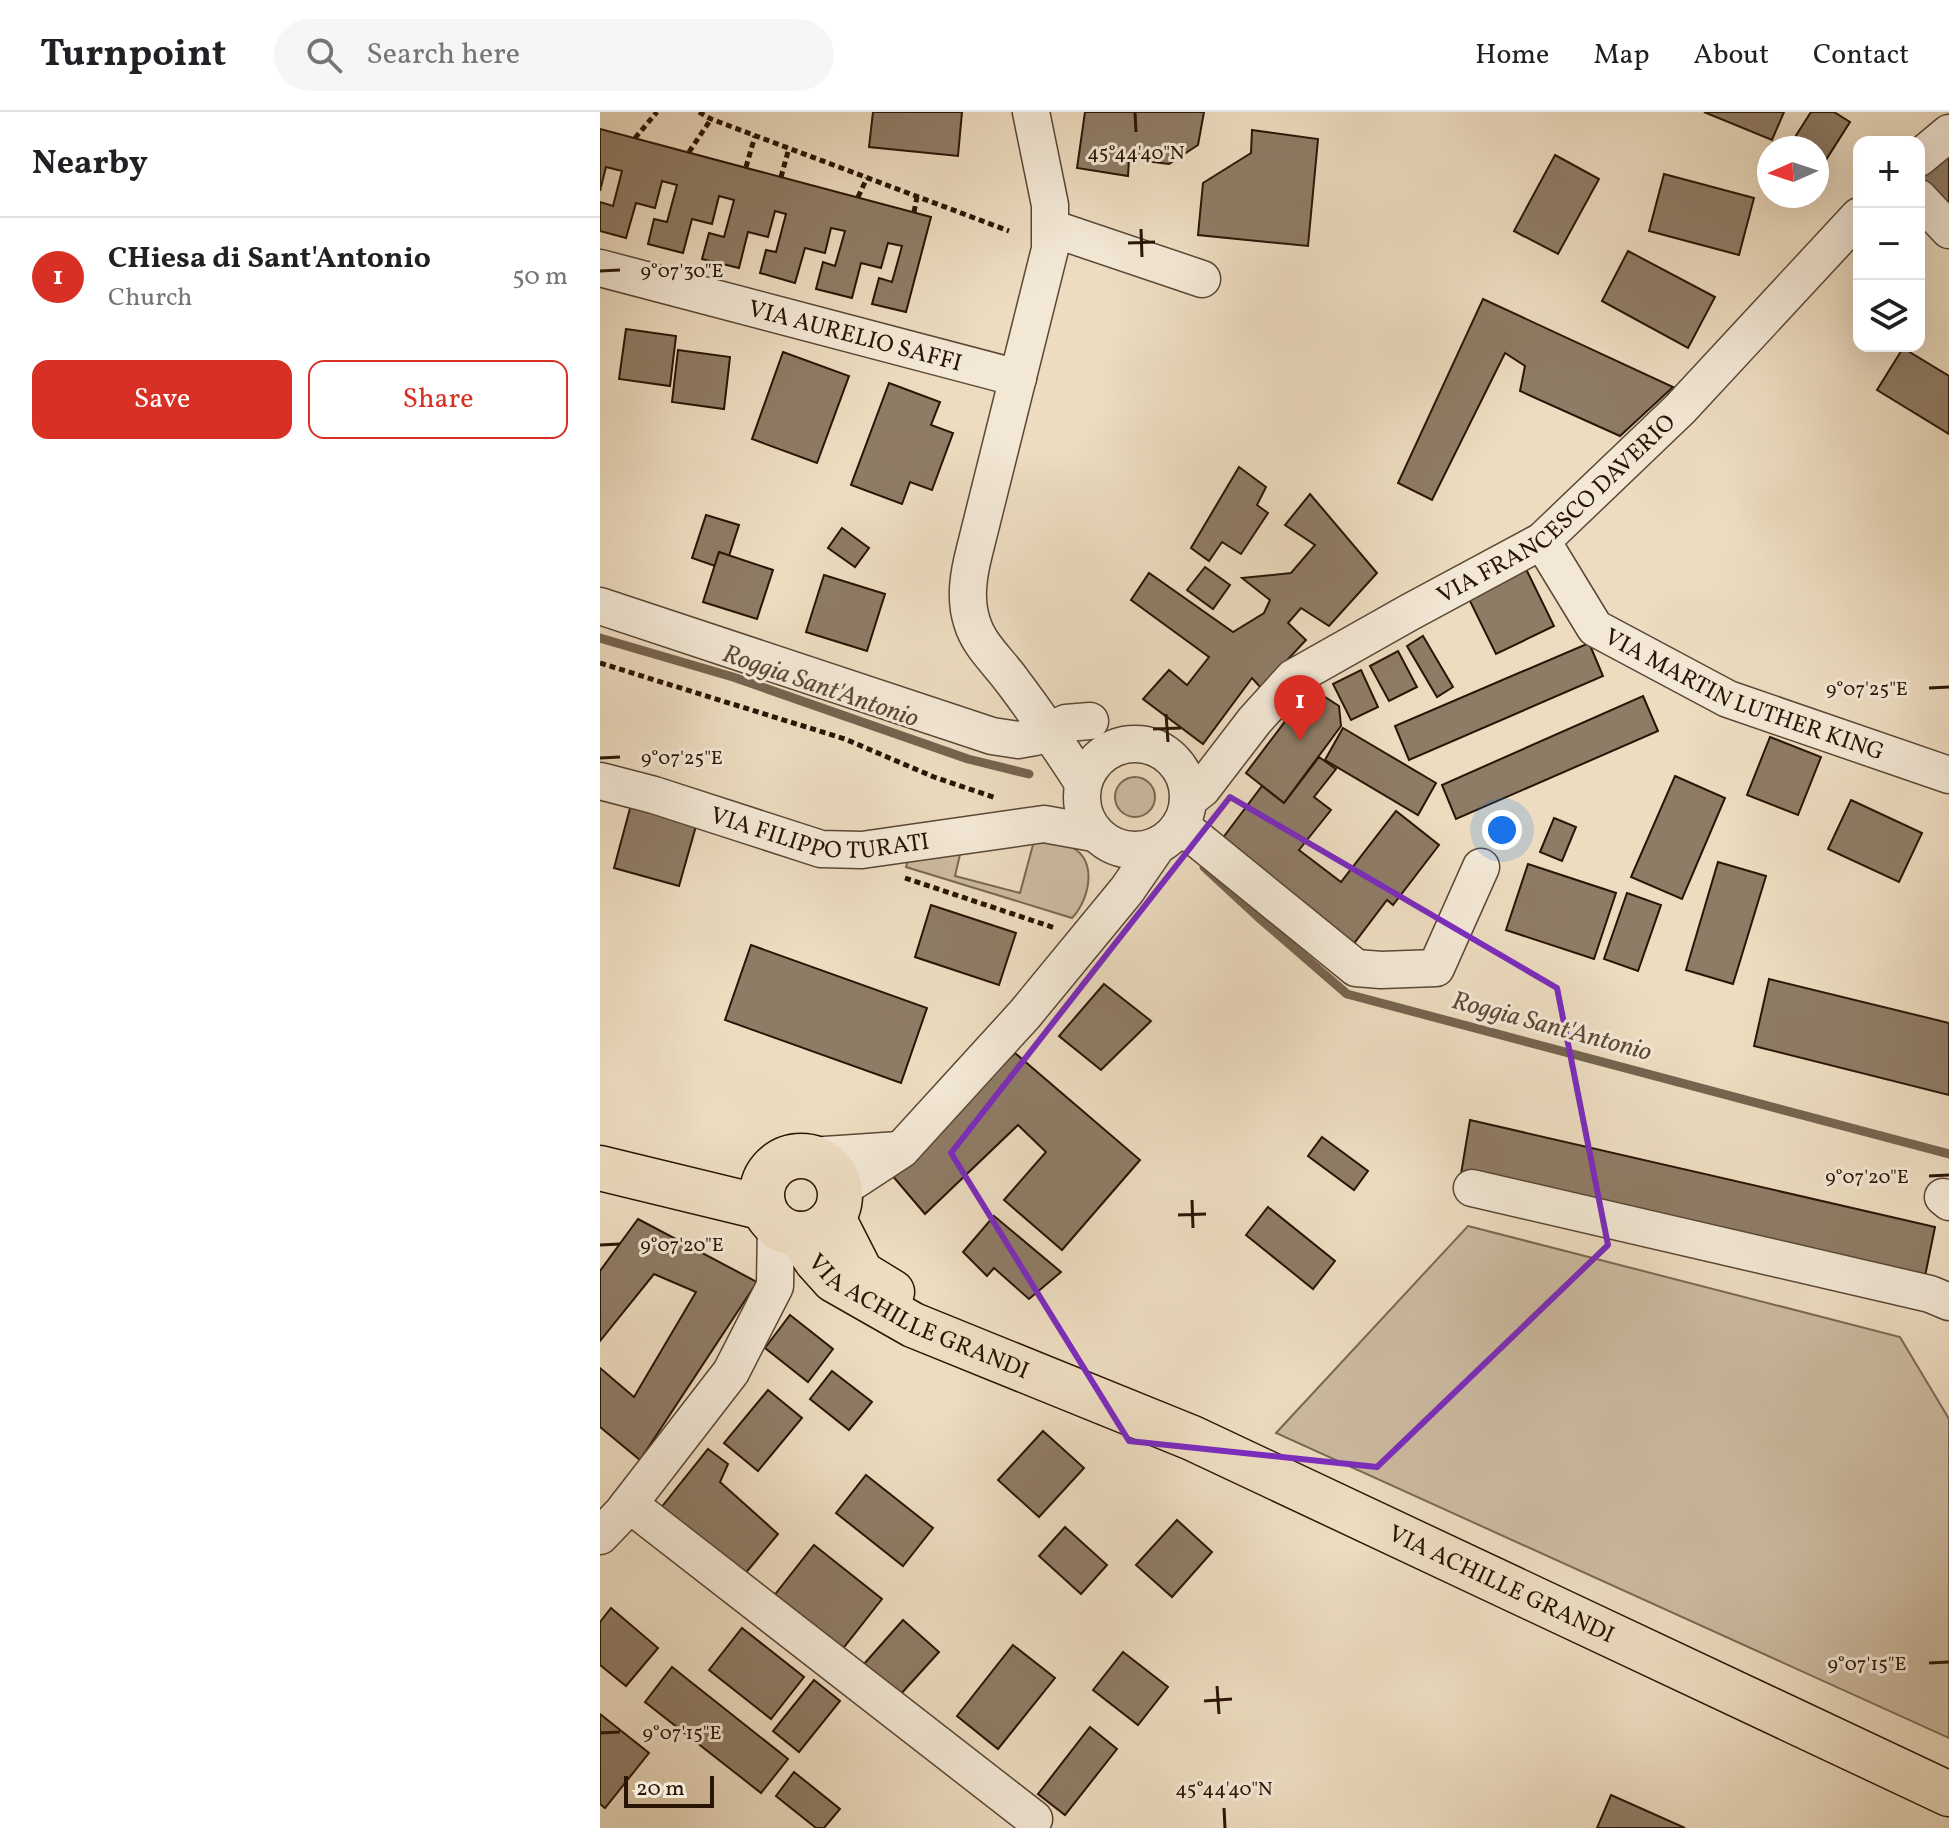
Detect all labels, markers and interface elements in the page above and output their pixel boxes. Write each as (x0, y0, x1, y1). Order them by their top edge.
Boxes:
search box (274, 19, 834, 91)
text: Turnpoint (40, 29, 226, 82)
icon: search (302, 33, 346, 77)
text: Search here (366, 34, 520, 76)
text: Home (1475, 36, 1549, 75)
text: Map (1593, 36, 1649, 75)
text: About (1693, 36, 1769, 75)
text: Contact (1813, 36, 1909, 75)
north arrow (1757, 136, 1829, 208)
map controls (1853, 136, 1925, 352)
button: + (1853, 136, 1925, 208)
text: 45°44'40"N (1087, 140, 1185, 168)
text: Nearby (32, 141, 148, 188)
button: − (1853, 208, 1925, 280)
text: CHiesa di Sant'Antonio (108, 238, 431, 280)
text: 9°07'30"E (640, 258, 724, 286)
text: 1 (53, 259, 63, 295)
text: 50 m (512, 259, 568, 295)
text: Church (108, 280, 193, 316)
button: layers (1853, 280, 1925, 352)
street label: VIA AURELIO SAFFI (744, 293, 965, 382)
button: Save (32, 360, 292, 439)
button: Share (308, 360, 568, 439)
street label: VIA FRANCESCO DAVERIO (1431, 407, 1684, 613)
street label: VIA MARTIN LUTHER KING (1598, 621, 1888, 770)
water label: Roggia Sant'Antonio (717, 636, 923, 737)
pin: 1 (1274, 675, 1326, 741)
text: 9°07'25"E (1826, 676, 1908, 704)
text: 9°07'25"E (641, 745, 723, 773)
street label: VIA FILIPPO TURATI (705, 799, 932, 869)
your location (1482, 810, 1522, 850)
water label: Roggia Sant'Antonio (1448, 983, 1655, 1071)
text: 9°07'20"E (1825, 1164, 1909, 1192)
text: 9°07'20"E (640, 1232, 724, 1260)
street label: VIA ACHILLE GRANDI (799, 1247, 1034, 1389)
street label: VIA ACHILLE GRANDI (1382, 1518, 1619, 1653)
text: 9°07'15"E (1828, 1651, 1907, 1679)
text: 9°07'15"E (643, 1720, 722, 1748)
scale bar (624, 1772, 714, 1808)
text: 20 m (636, 1774, 685, 1805)
text: 45°44'40"N (1175, 1776, 1273, 1804)

